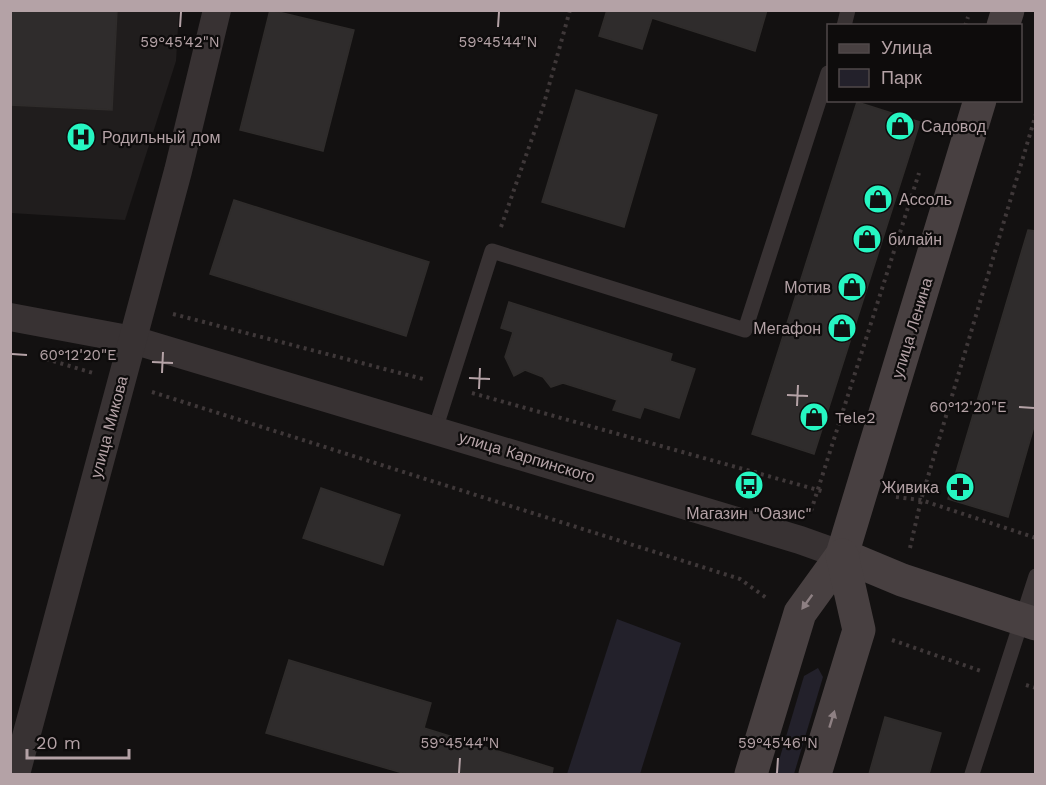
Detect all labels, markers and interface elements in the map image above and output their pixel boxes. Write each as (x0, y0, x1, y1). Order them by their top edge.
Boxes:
legend (827, 24, 1022, 102)
text: 59°45'42"N (140, 33, 220, 51)
text: 59°45'44"N (458, 33, 538, 51)
text: Улица (881, 37, 933, 58)
text: Парк (881, 67, 922, 88)
shop icon: Садовод (884, 110, 916, 142)
place label: Садовод (921, 117, 987, 136)
hospital icon: Родильный дом (65, 121, 97, 153)
place label: Родильный дом (102, 128, 220, 147)
shop icon: Ассоль (862, 183, 894, 215)
place label: Ассоль (899, 190, 952, 209)
shop icon: билайн (851, 223, 883, 255)
place label: билайн (888, 230, 942, 249)
shop icon: Мотив (836, 271, 868, 303)
street label: улица Ленина (888, 275, 936, 381)
place label: Мотив (784, 278, 831, 297)
shop icon: Мегафон (826, 312, 858, 344)
place label: Мегафон (753, 319, 821, 338)
text: 60°12'20"E (39, 346, 117, 364)
street label: улица Микова (86, 374, 132, 480)
text: 60°12'20"E (929, 398, 1007, 416)
shop icon: Tele2 (798, 401, 830, 433)
place label: Tele2 (835, 408, 876, 427)
street label: улица Карпинского (457, 427, 598, 487)
bus stop icon: Магазин "Оазис" (733, 469, 765, 501)
pharmacy icon: Живика (944, 471, 976, 503)
place label: Живика (882, 478, 939, 497)
place label: Магазин "Оазис" (686, 504, 812, 523)
one-way arrow (802, 595, 814, 610)
one-way arrow (828, 709, 837, 727)
scale bar (27, 722, 129, 760)
text: 20 m (36, 732, 81, 753)
text: 59°45'44"N (420, 734, 500, 752)
text: 59°45'46"N (738, 734, 818, 752)

